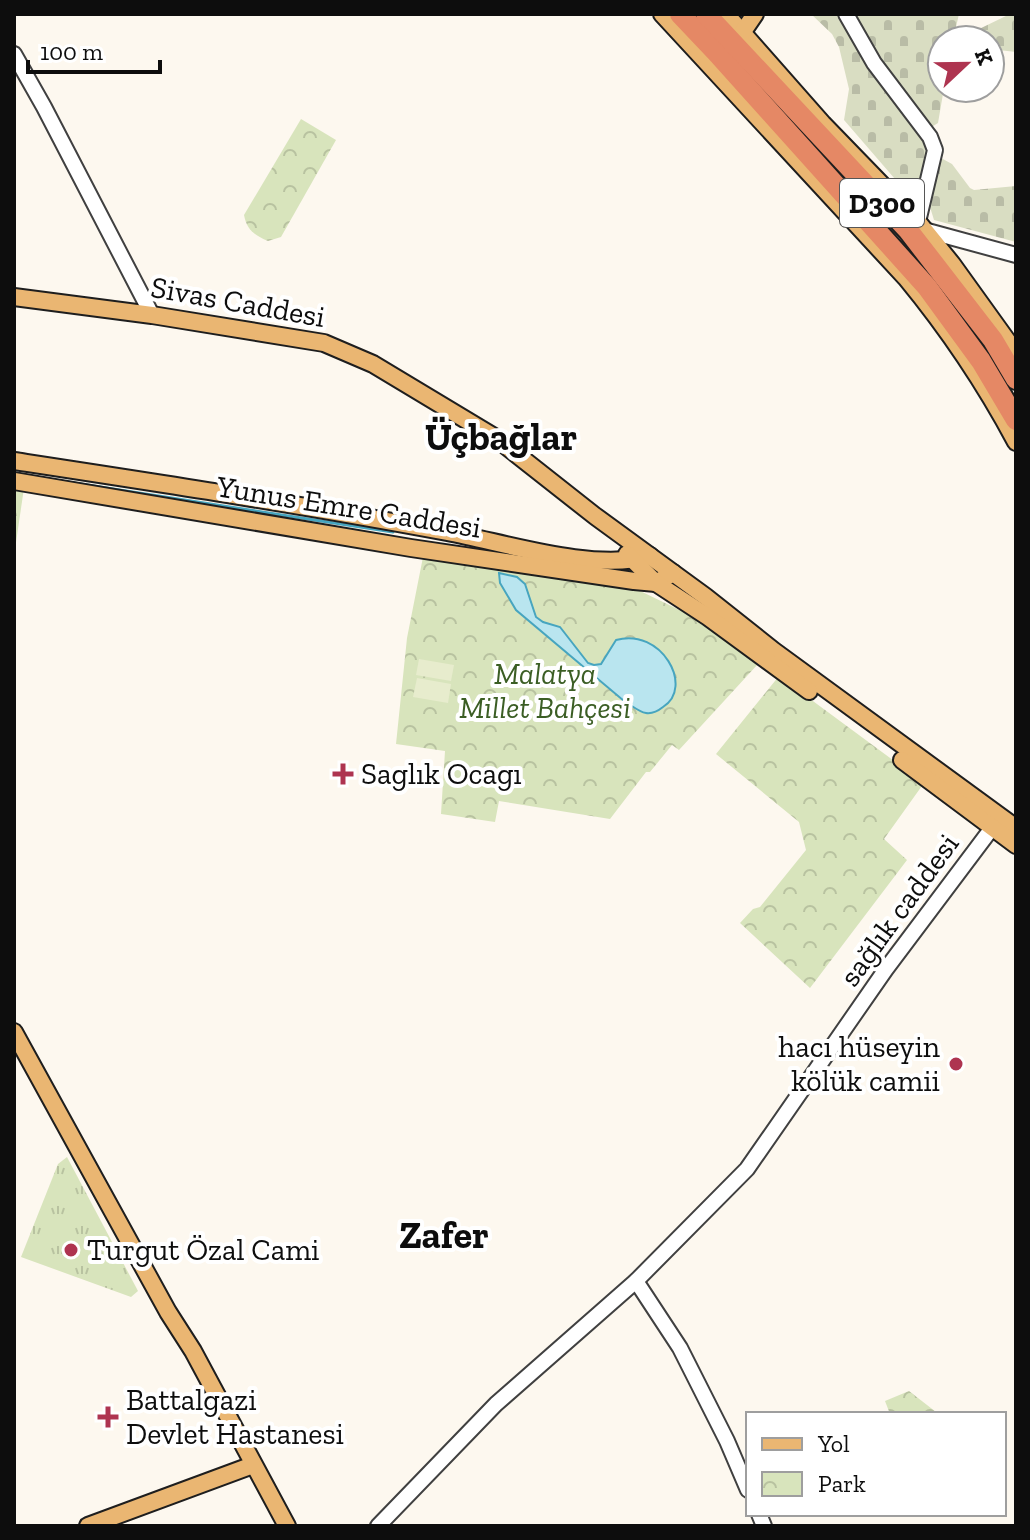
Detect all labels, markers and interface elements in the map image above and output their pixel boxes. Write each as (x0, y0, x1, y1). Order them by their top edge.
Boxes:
scale bar (28, 24, 160, 74)
north arrow (926, 24, 1006, 104)
text: 100 m (40, 37, 103, 66)
text: K (969, 45, 999, 69)
road number: D300 (840, 179, 924, 227)
street label: Sivas Caddesi (148, 269, 328, 335)
district label: Üçbağlar (425, 414, 578, 460)
street label: Yunus Emre Caddesi (213, 468, 484, 546)
park label: Malatya Millet Bahçesi (459, 656, 631, 726)
place label: Saglık Ocagı (361, 756, 522, 792)
marker: Saglık Ocagı (332, 763, 354, 785)
street label: sağlık caddesi (832, 827, 966, 993)
place label: hacı hüseyin kölük camii (778, 1029, 940, 1099)
marker: hacı hüseyin kölük camii (947, 1055, 965, 1073)
district label: Zafer (399, 1212, 489, 1258)
place label: Turgut Özal Cami (87, 1232, 319, 1268)
marker: Turgut Özal Cami (62, 1241, 80, 1259)
place label: Battalgazi Devlet Hastanesi (126, 1382, 344, 1452)
marker: Battalgazi Devlet Hastanesi (97, 1406, 119, 1428)
legend (746, 1412, 1006, 1516)
text: Yol (817, 1429, 850, 1458)
text: Park (818, 1469, 866, 1498)

